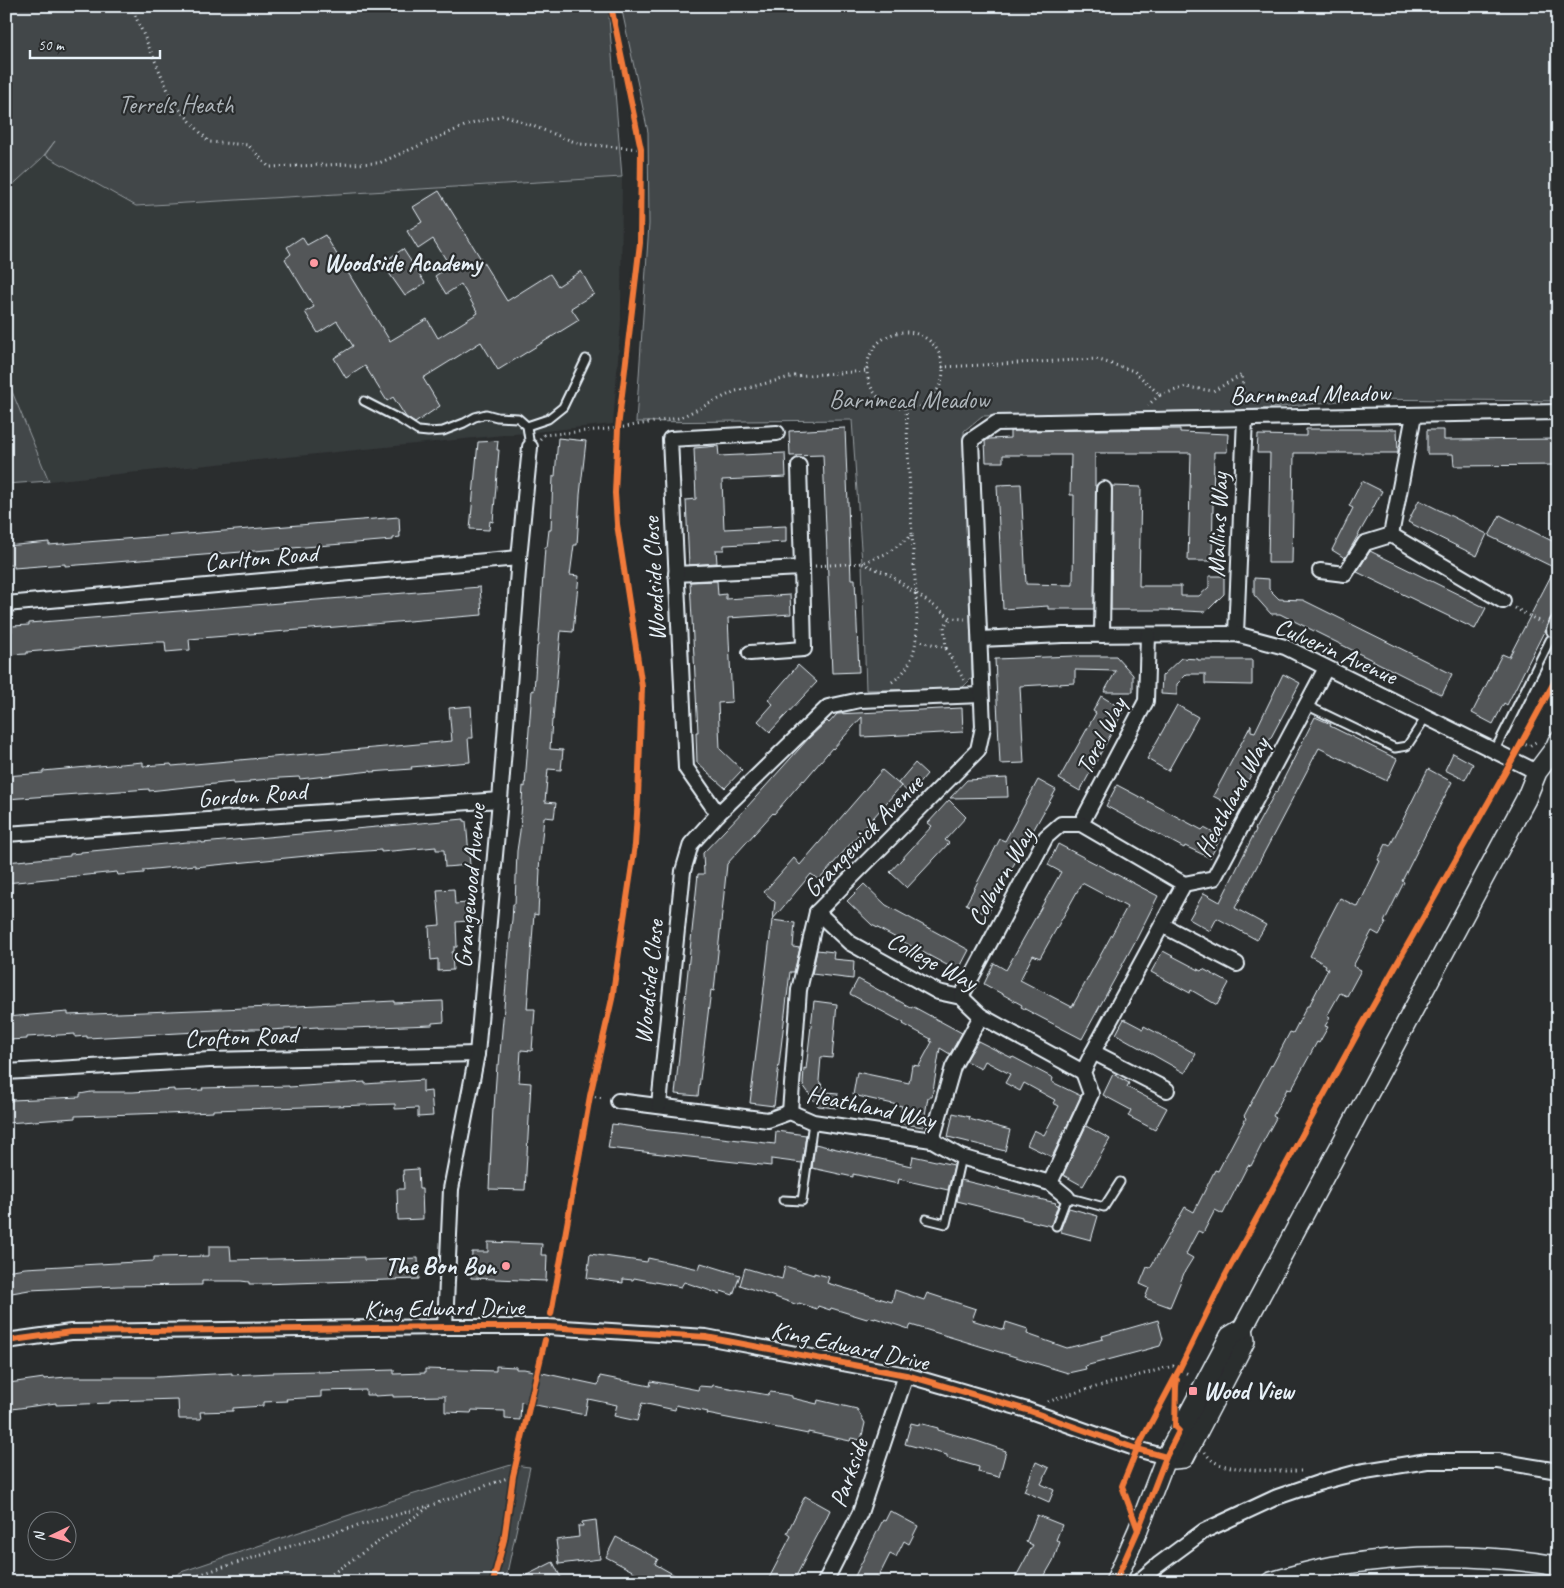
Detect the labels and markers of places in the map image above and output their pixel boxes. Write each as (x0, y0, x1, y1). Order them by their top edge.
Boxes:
place label: Woodside Academy (324, 247, 484, 279)
marker: Woodside Academy (308, 257, 320, 269)
place label: The Bon Bon (385, 1250, 498, 1282)
marker: The Bon Bon (500, 1260, 512, 1272)
place label: Wood View (1203, 1375, 1296, 1407)
marker: Wood View (1187, 1385, 1199, 1397)

